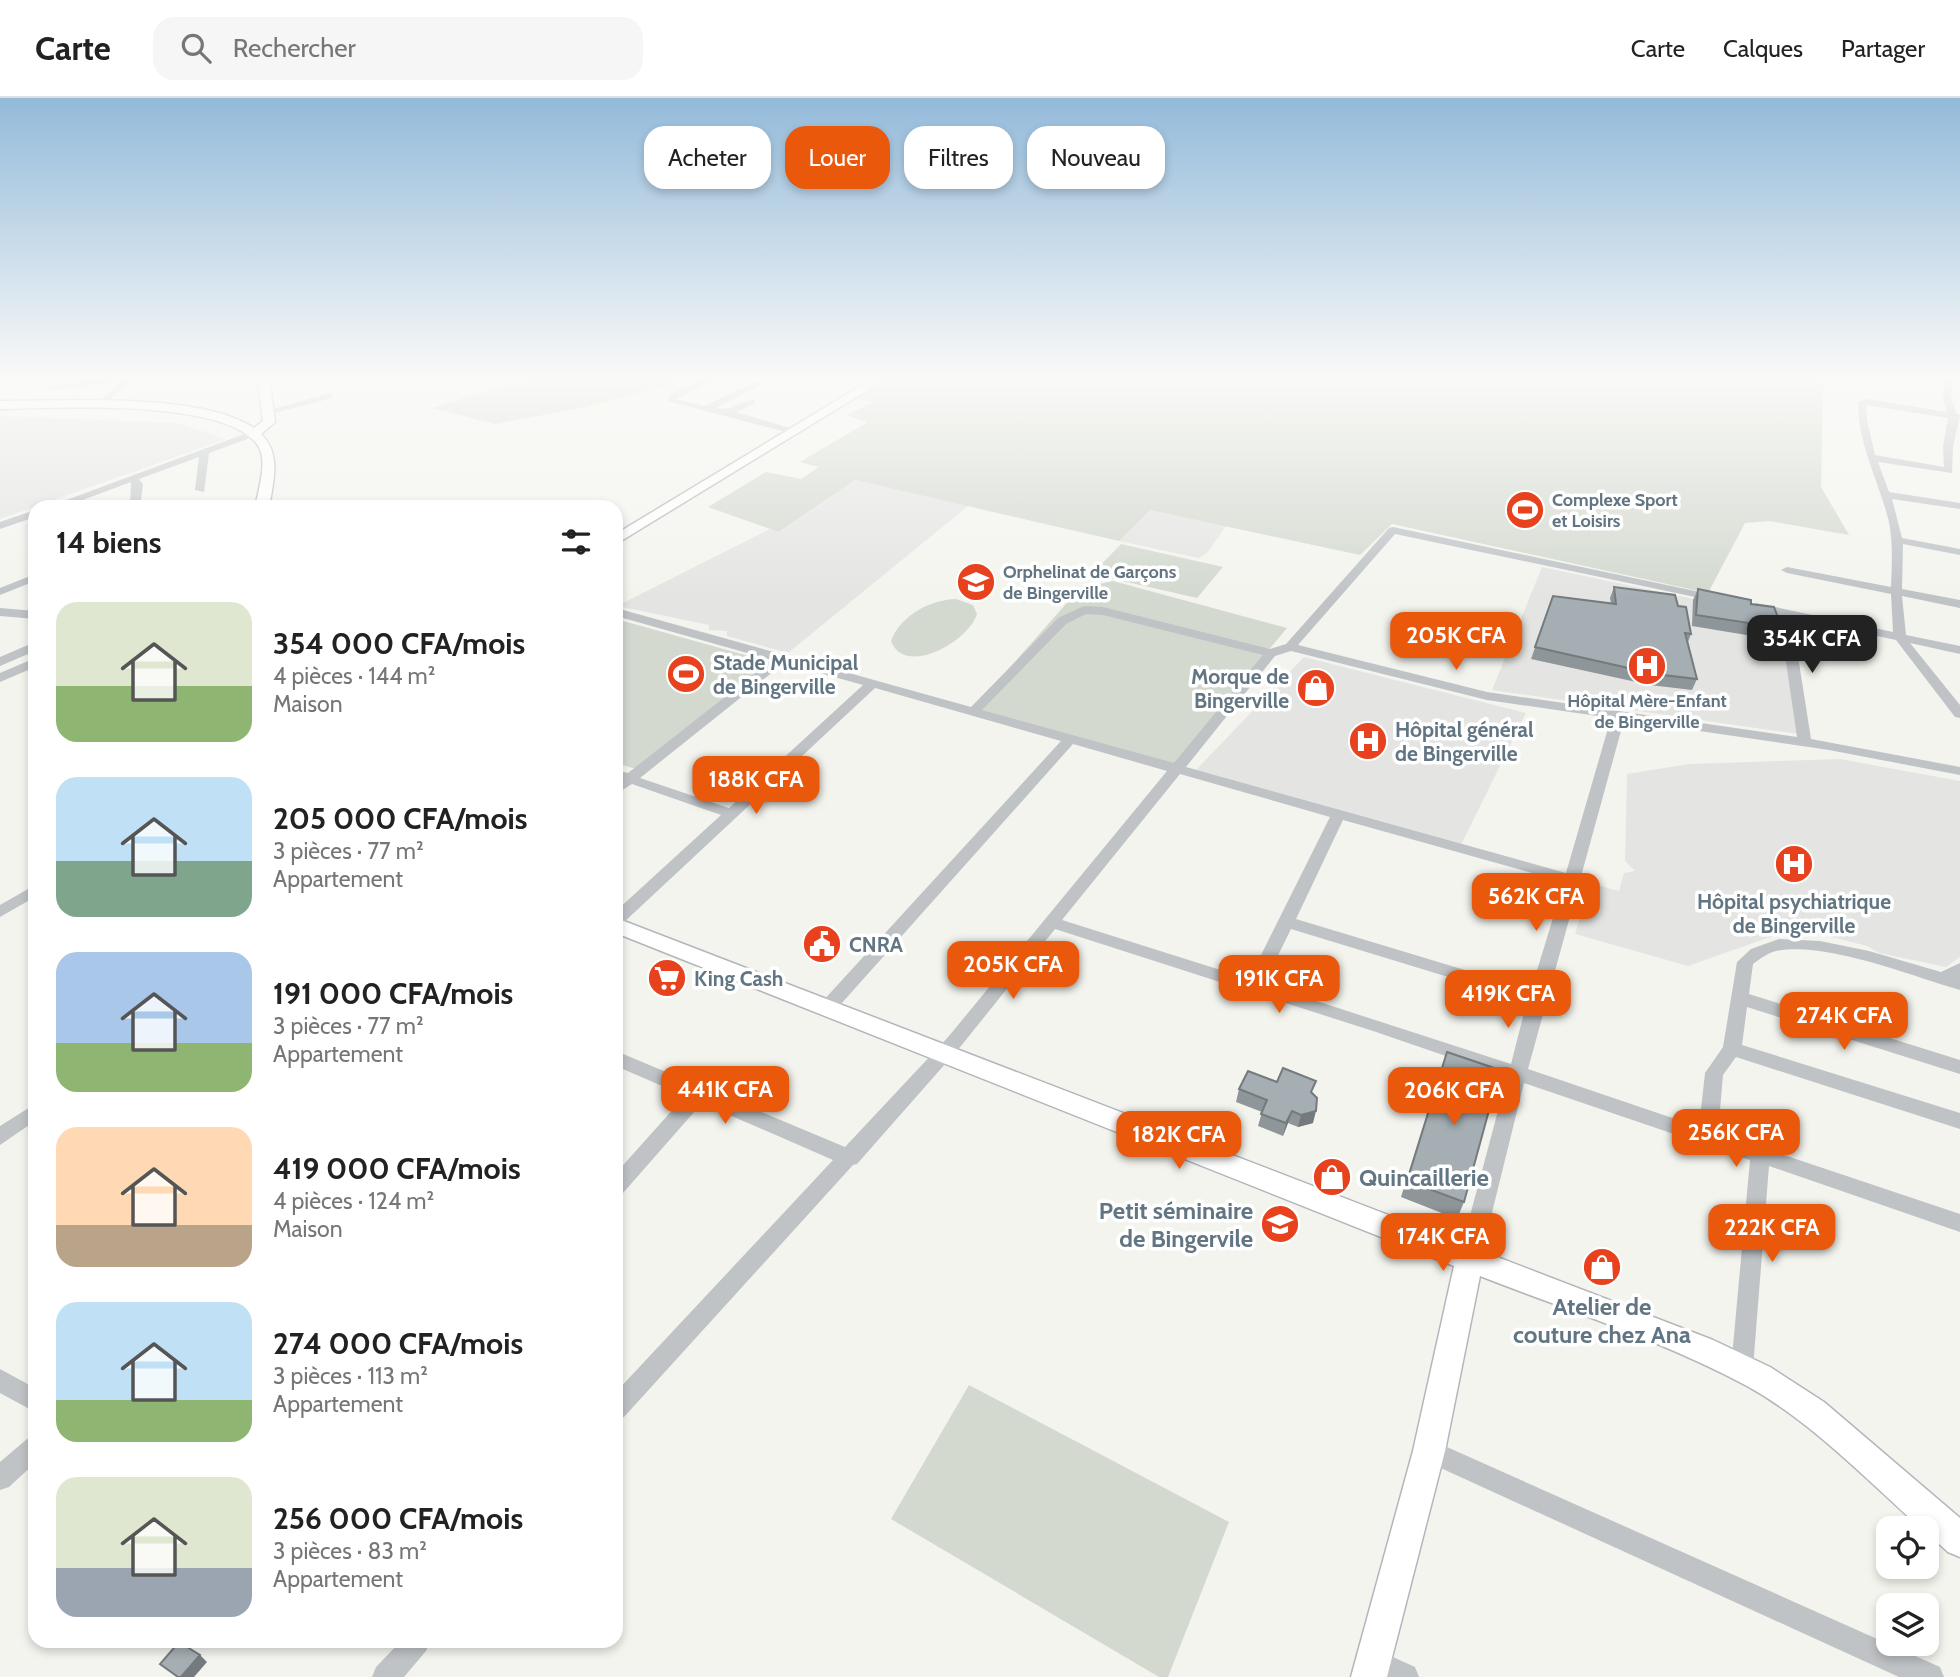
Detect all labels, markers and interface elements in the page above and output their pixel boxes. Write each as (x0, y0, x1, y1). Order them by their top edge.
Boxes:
search box (153, 17, 643, 80)
text: Carte (35, 28, 111, 68)
icon: search (177, 29, 215, 67)
text: Rechercher (233, 32, 356, 64)
text: Carte (1631, 34, 1685, 63)
text: Calques (1723, 34, 1803, 63)
text: Partager (1841, 34, 1925, 63)
chip: Acheter (644, 126, 771, 189)
chip: Louer (785, 126, 890, 189)
chip: Filtres (904, 126, 1013, 189)
chip: Nouveau (1027, 126, 1165, 189)
sports icon: Complexe Sport et Loisirs (1504, 489, 1546, 531)
place label: Complexe Sport et Loisirs (1552, 489, 1678, 532)
icon: filters (557, 523, 595, 561)
text: 14 biens (56, 524, 161, 561)
school or university icon: Orphelinat de Garçons de Bingerville (955, 561, 997, 603)
place label: Orphelinat de Garçons de Bingerville (1003, 561, 1177, 604)
pin: 205K CFA (1384, 612, 1528, 672)
pin: 354K CFA (1740, 616, 1884, 675)
text: 205K CFA (1406, 621, 1506, 649)
text: 354K CFA (1763, 624, 1861, 652)
text: 354 000 CFA/mois (273, 625, 525, 662)
icon: home (112, 630, 196, 714)
hospital icon: Hôpital Mère-Enfant de Bingerville (1626, 645, 1668, 687)
place label: Stade Municipal de Bingerville (713, 650, 859, 699)
sports icon: Stade Municipal de Bingerville (665, 653, 707, 695)
text: 4 pièces · 144 m² (273, 662, 435, 690)
place label: Morque de Bingerville (1191, 664, 1289, 713)
shop icon: Morque de Bingerville (1295, 667, 1337, 709)
text: Maison (273, 690, 342, 718)
place label: Hôpital Mère-Enfant de Bingerville (1567, 690, 1727, 733)
place label: Hôpital général de Bingerville (1395, 717, 1534, 766)
hospital icon: Hôpital général de Bingerville (1347, 720, 1389, 762)
pin: 188K CFA (684, 756, 828, 816)
text: 188K CFA (708, 765, 804, 793)
text: 205 000 CFA/mois (273, 800, 527, 837)
icon: home (112, 805, 196, 889)
text: 3 pièces · 77 m² (273, 837, 424, 865)
hospital icon: Hôpital psychiatrique de Bingerville (1773, 843, 1815, 885)
text: Appartement (273, 865, 403, 893)
pin: 562K CFA (1464, 874, 1608, 933)
text: 562K CFA (1488, 882, 1584, 910)
place label: Hôpital psychiatrique de Bingerville (1697, 889, 1891, 938)
public building icon: CNRA (801, 923, 843, 965)
place label: CNRA (849, 932, 904, 957)
pin: 205K CFA (941, 942, 1085, 1001)
text: 205K CFA (963, 950, 1063, 978)
pin: 191K CFA (1207, 956, 1351, 1015)
supermarket icon: King Cash (646, 957, 688, 999)
text: 191K CFA (1235, 964, 1323, 992)
place label: King Cash (694, 966, 783, 991)
pin: 419K CFA (1436, 970, 1580, 1030)
text: 191 000 CFA/mois (273, 975, 513, 1012)
text: 419K CFA (1461, 979, 1555, 1007)
icon: home (112, 980, 196, 1064)
pin: 274K CFA (1772, 992, 1916, 1052)
text: 274K CFA (1796, 1001, 1892, 1029)
text: 3 pièces · 77 m² (273, 1012, 424, 1040)
text: Appartement (273, 1040, 403, 1068)
pin: 441K CFA (653, 1066, 797, 1126)
pin: 206K CFA (1382, 1068, 1526, 1127)
text: 441K CFA (677, 1075, 773, 1103)
text: 206K CFA (1404, 1076, 1504, 1104)
pin: 256K CFA (1664, 1110, 1808, 1169)
pin: 182K CFA (1107, 1112, 1251, 1171)
text: 256K CFA (1688, 1118, 1784, 1146)
text: 182K CFA (1132, 1120, 1226, 1148)
text: 419 000 CFA/mois (273, 1150, 521, 1187)
icon: home (112, 1155, 196, 1239)
shop icon: Quincaillerie (1311, 1156, 1353, 1198)
place label: Quincaillerie (1359, 1163, 1489, 1192)
text: 4 pièces · 124 m² (273, 1187, 434, 1215)
place label: Petit séminaire de Bingervile (1099, 1196, 1253, 1253)
school or university icon: Petit séminaire de Bingervile (1259, 1203, 1301, 1245)
pin: 222K CFA (1700, 1204, 1844, 1264)
text: 222K CFA (1724, 1213, 1820, 1241)
pin: 174K CFA (1371, 1214, 1515, 1273)
text: Maison (273, 1215, 342, 1243)
text: 174K CFA (1397, 1222, 1489, 1250)
shop icon: Atelier de couture chez Ana (1581, 1246, 1623, 1288)
place label: Atelier de couture chez Ana (1513, 1292, 1691, 1349)
text: 274 000 CFA/mois (273, 1325, 523, 1362)
icon: home (112, 1330, 196, 1414)
text: 3 pièces · 113 m² (273, 1362, 428, 1390)
text: Appartement (273, 1390, 403, 1418)
text: 256 000 CFA/mois (273, 1500, 523, 1537)
icon: home (112, 1505, 196, 1589)
map controls (1876, 1516, 1939, 1656)
button: locate (1876, 1516, 1939, 1579)
text: 3 pièces · 83 m² (273, 1537, 427, 1565)
text: Appartement (273, 1565, 403, 1593)
button: layers (1876, 1593, 1939, 1656)

